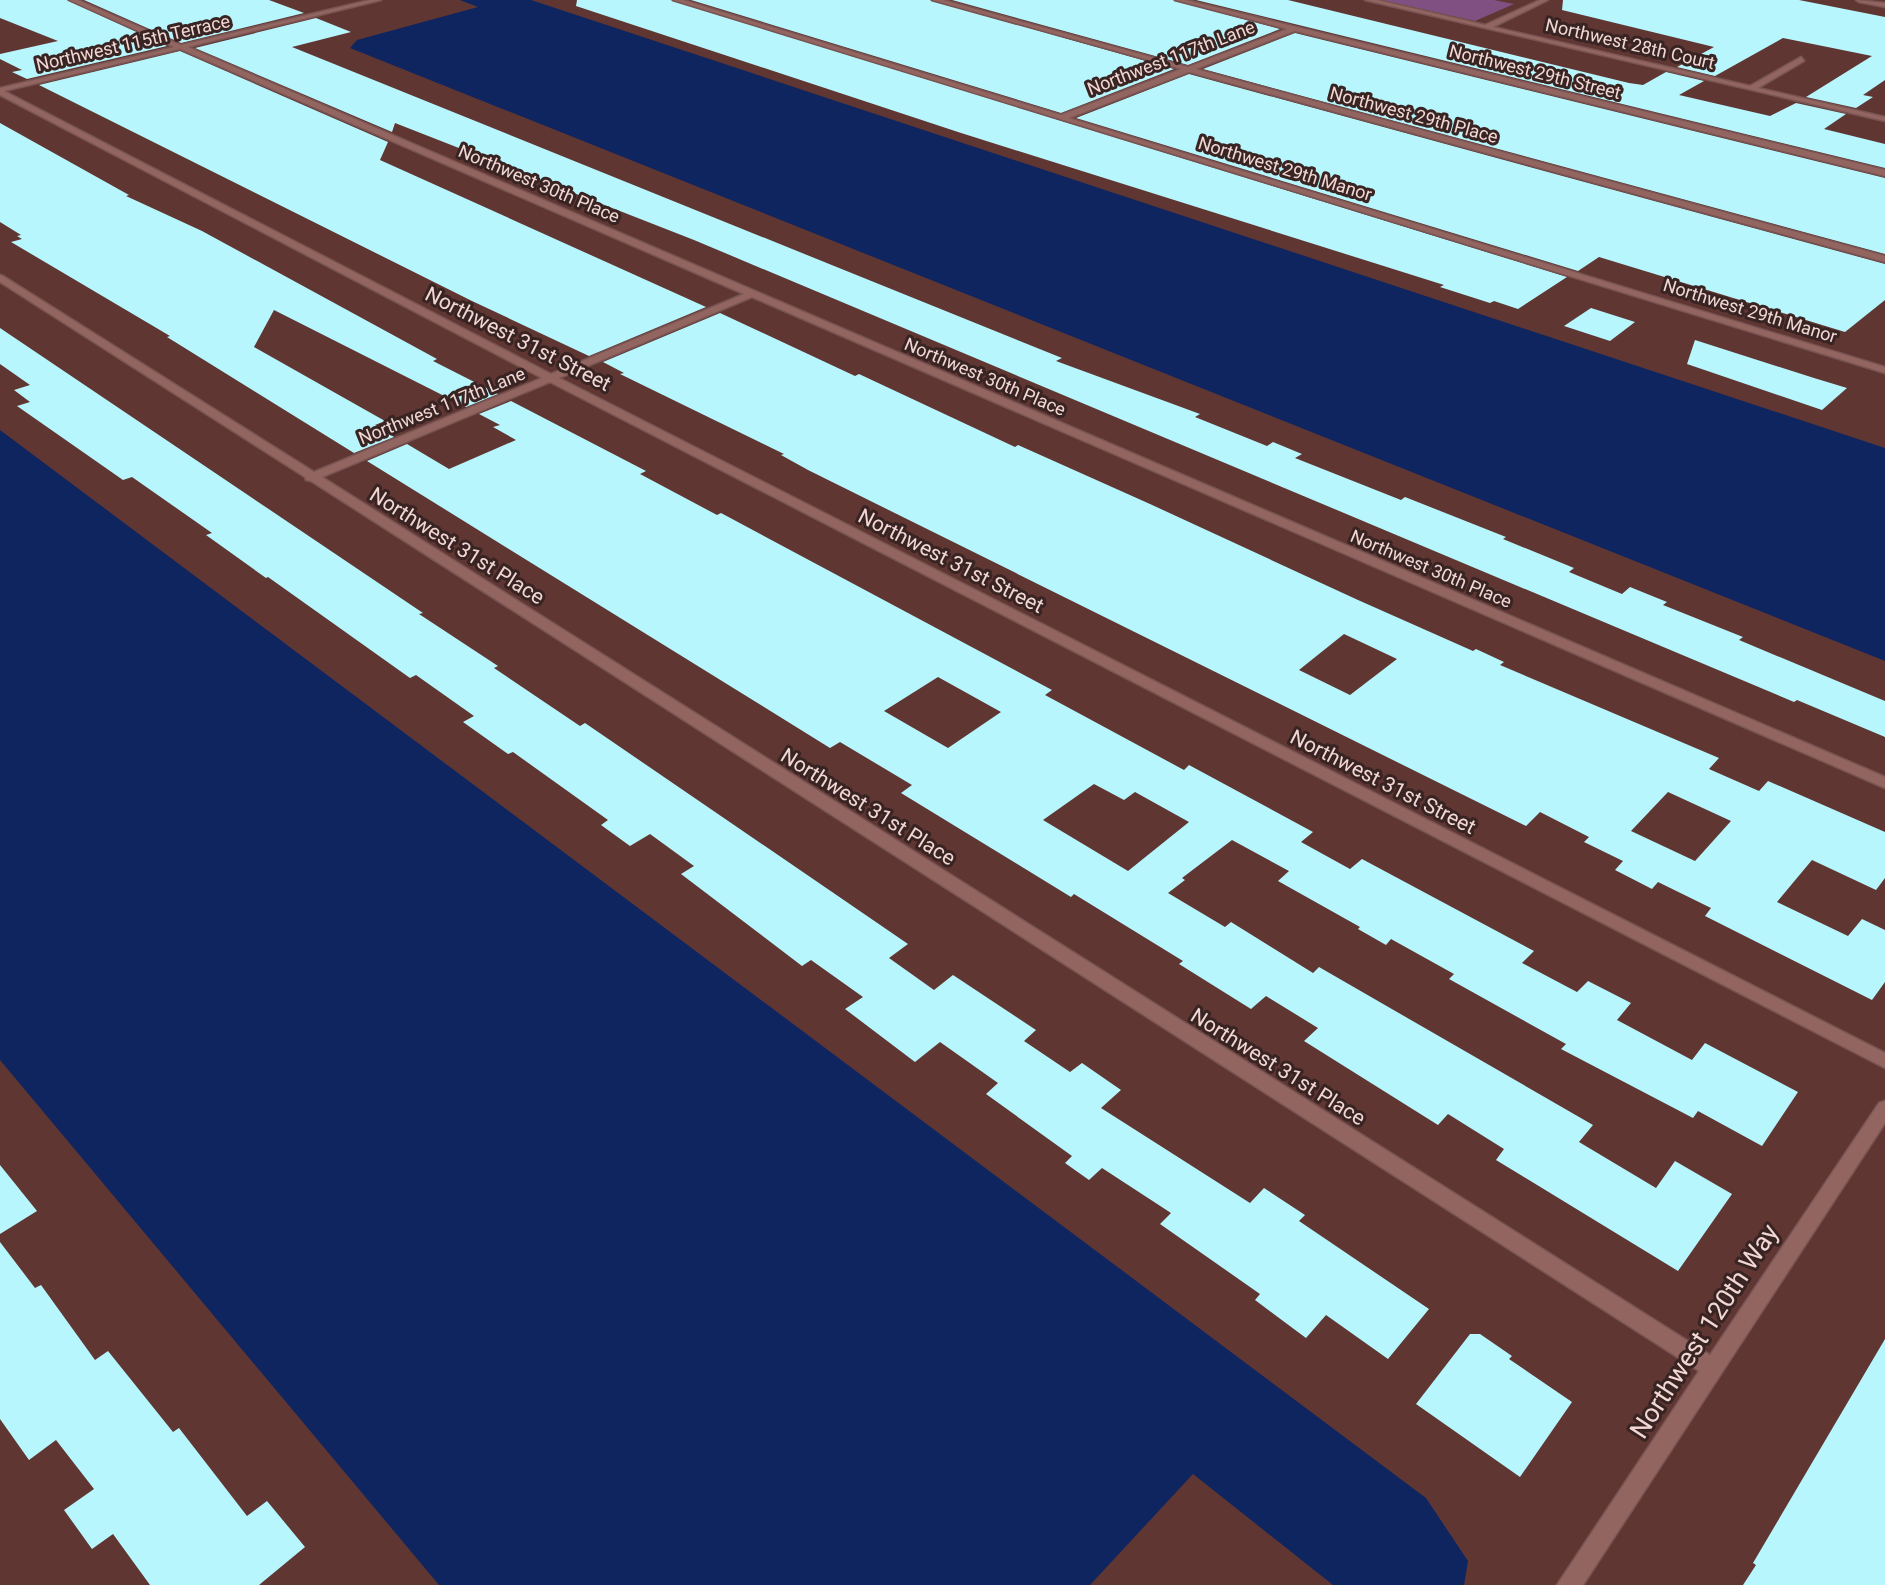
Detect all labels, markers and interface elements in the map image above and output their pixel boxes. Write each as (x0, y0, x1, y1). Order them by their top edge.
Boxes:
street label: Northwest 115th Terrace (34, 10, 232, 75)
street label: Northwest 28th Court (1543, 14, 1717, 73)
street label: Northwest 117th Lane (1084, 16, 1258, 99)
street label: Northwest 29th Street (1447, 40, 1623, 103)
street label: Northwest 29th Place (1328, 82, 1500, 147)
street label: Northwest 29th Manor (1196, 132, 1375, 205)
street label: Northwest 30th Place (455, 140, 623, 227)
street label: Northwest 29th Manor (1661, 274, 1840, 347)
street label: Northwest 31st Street (421, 282, 615, 396)
street label: Northwest 30th Place (901, 333, 1069, 420)
street label: Northwest 117th Lane (355, 363, 528, 449)
street label: Northwest 31st Place (365, 482, 549, 610)
street label: Northwest 31st Street (854, 504, 1048, 618)
street label: Northwest 30th Place (1347, 525, 1515, 612)
street label: Northwest 31st Street (1286, 725, 1480, 839)
street label: Northwest 31st Place (776, 743, 960, 871)
street label: Northwest 31st Place (1186, 1003, 1370, 1131)
street label: Northwest 120th Way (1624, 1218, 1784, 1444)

